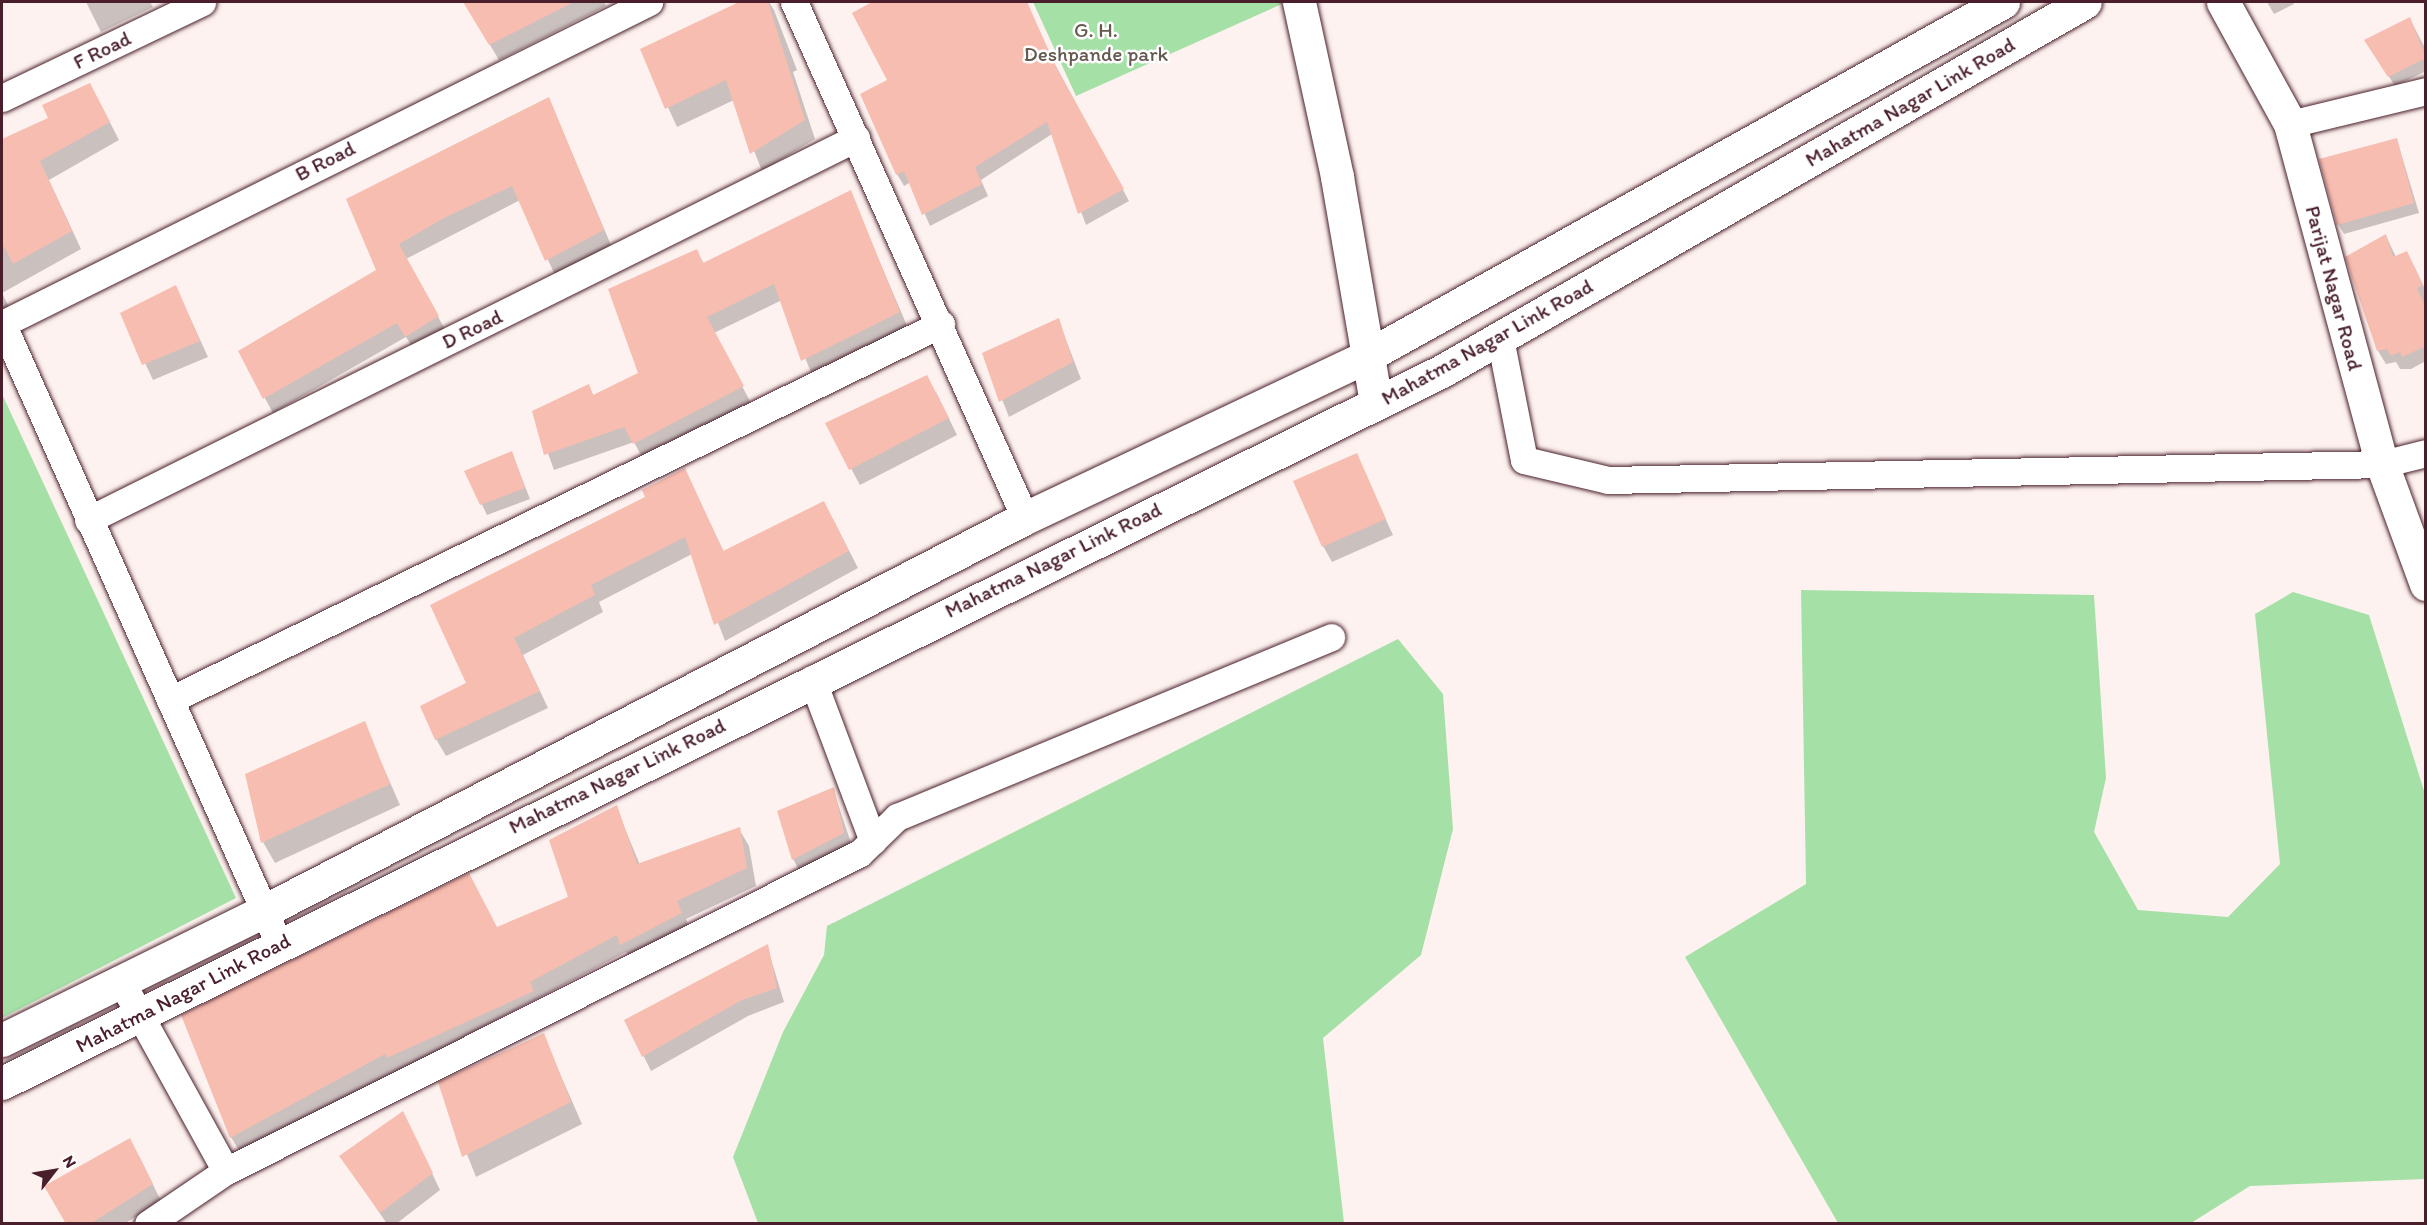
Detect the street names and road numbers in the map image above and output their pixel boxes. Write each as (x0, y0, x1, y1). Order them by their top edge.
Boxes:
street label: F Road (69, 25, 135, 75)
street label: Mahatma Nagar Link Road (1801, 32, 2019, 172)
street label: B Road (291, 135, 359, 187)
street label: Parijat Nagar Road (2300, 203, 2368, 373)
street label: Mahatma Nagar Link Road (1377, 273, 1597, 411)
street label: D Road (438, 304, 506, 354)
street label: Mahatma Nagar Link Road (941, 497, 1165, 623)
street label: Mahatma Nagar Link Road (505, 713, 729, 839)
street label: Mahatma Nagar Link Road (71, 928, 295, 1058)

